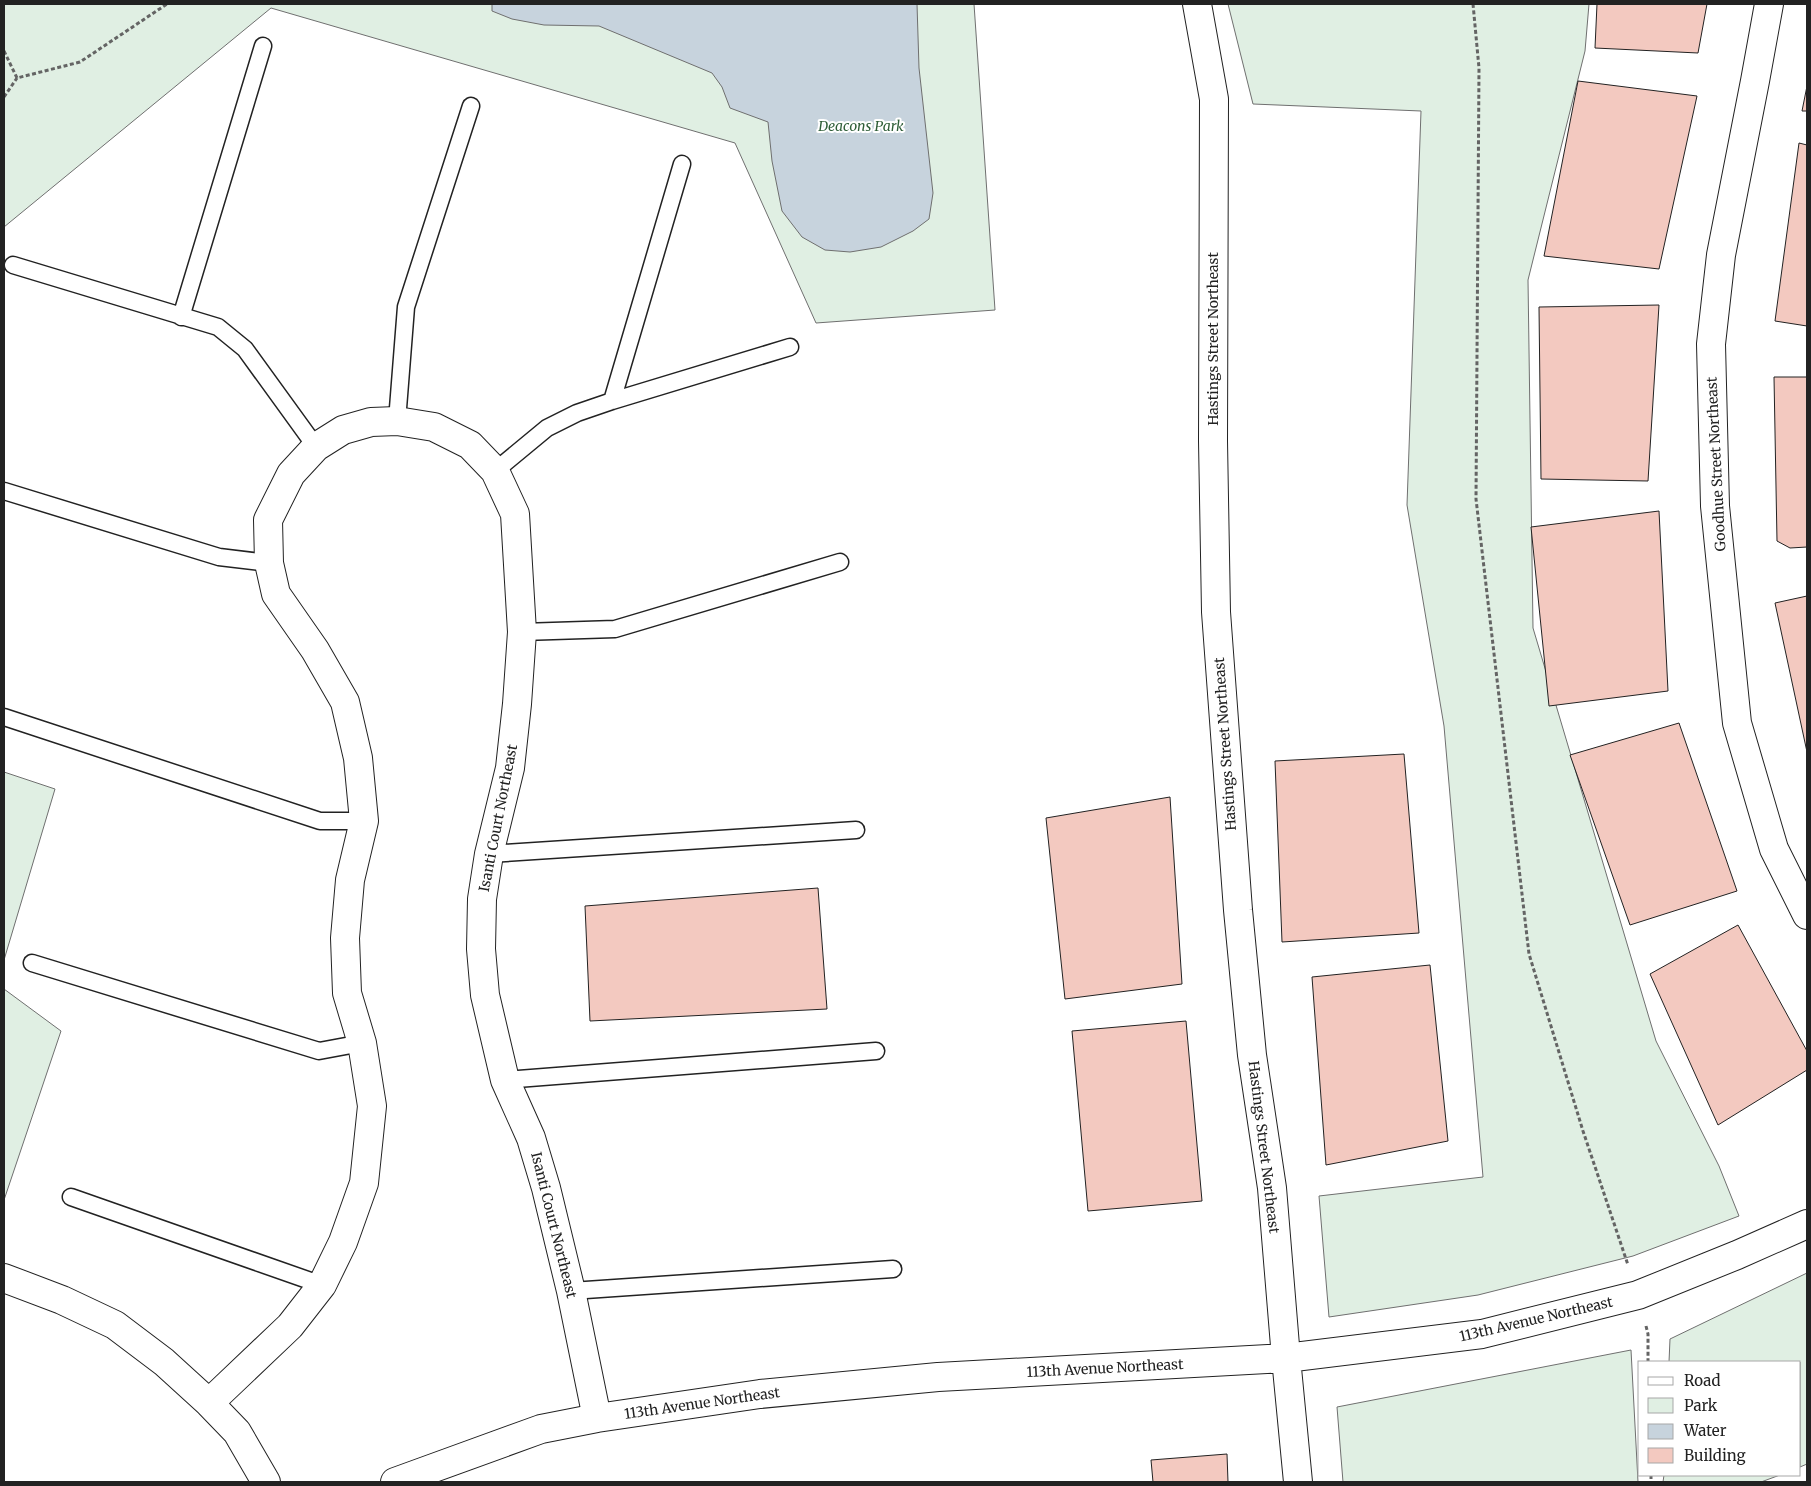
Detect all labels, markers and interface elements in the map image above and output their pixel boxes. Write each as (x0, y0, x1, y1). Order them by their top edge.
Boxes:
park label: Deacons Park (817, 117, 904, 135)
street label: Hastings Street Northeast (1204, 252, 1222, 426)
street label: Goodhue Street Northeast (1702, 376, 1730, 552)
street label: Hastings Street Northeast (1210, 656, 1240, 831)
street label: Isanti Court Northeast (475, 742, 521, 893)
street label: Hastings Street Northeast (1244, 1060, 1284, 1235)
street label: Isanti Court Northeast (527, 1150, 581, 1300)
street label: 113th Avenue Northeast (1457, 1292, 1615, 1345)
street label: 113th Avenue Northeast (1026, 1355, 1184, 1381)
legend (1638, 1361, 1801, 1476)
text: Road (1684, 1371, 1720, 1390)
street label: 113th Avenue Northeast (623, 1383, 782, 1423)
text: Park (1684, 1396, 1718, 1415)
text: Water (1683, 1421, 1727, 1440)
text: Building (1684, 1446, 1746, 1465)

